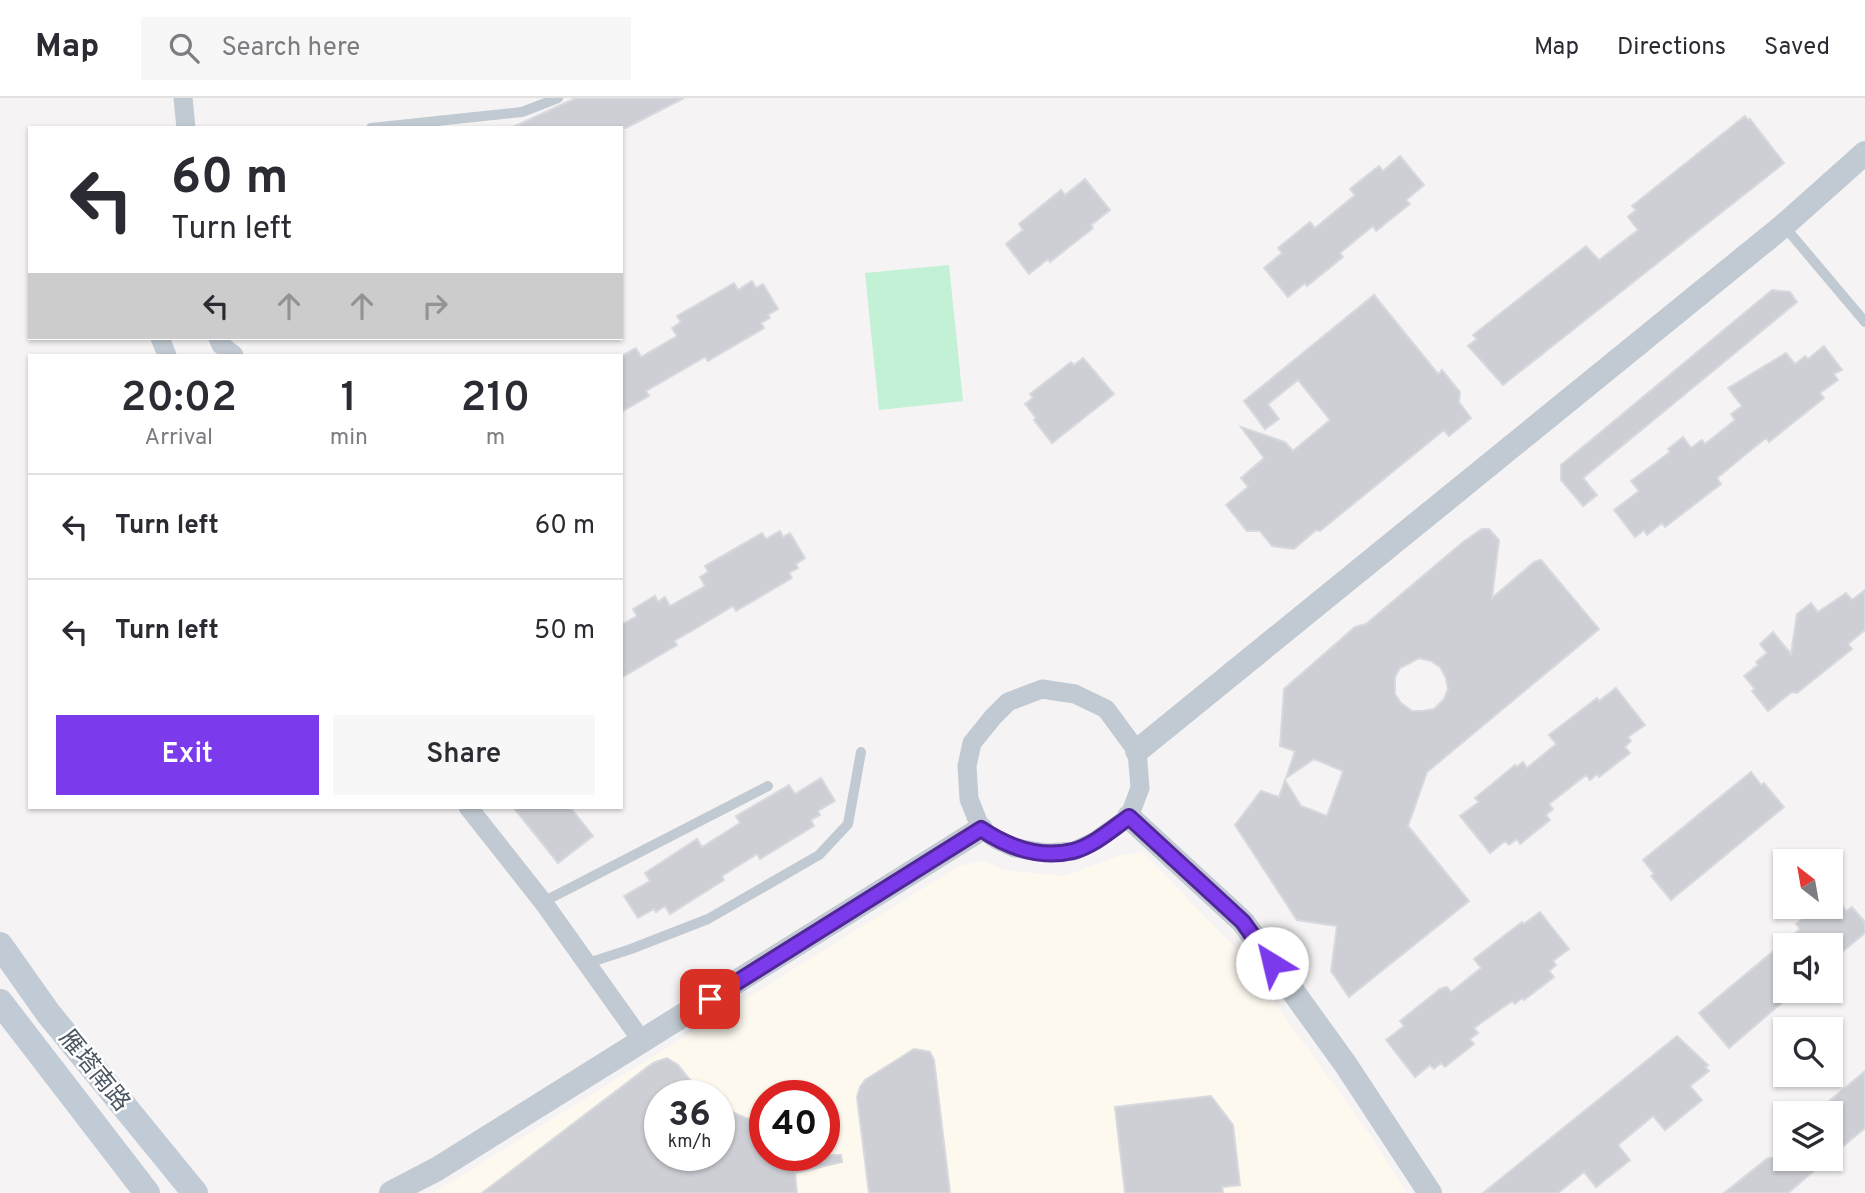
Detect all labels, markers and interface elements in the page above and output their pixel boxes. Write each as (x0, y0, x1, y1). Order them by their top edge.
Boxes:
search box (141, 17, 631, 80)
text: Map (35, 27, 99, 69)
icon: search (165, 29, 203, 67)
text: Search here (221, 32, 360, 65)
text: Map (1534, 33, 1579, 63)
text: Directions (1617, 33, 1726, 63)
text: Saved (1764, 33, 1830, 63)
text: 60 m (171, 149, 289, 211)
icon: left (56, 154, 147, 245)
text: Turn left (171, 210, 292, 250)
icon: left (197, 287, 235, 325)
icon: ahead (270, 287, 308, 325)
icon: ahead (343, 287, 381, 325)
icon: right (416, 287, 454, 325)
text: 20:02 (121, 373, 237, 426)
text: 1 (341, 373, 357, 426)
text: 210 (461, 373, 530, 426)
text: Arrival (145, 424, 213, 453)
text: min (330, 424, 368, 453)
text: m (486, 424, 505, 453)
icon: left (56, 508, 94, 546)
text: Turn left (115, 510, 219, 543)
text: 60 m (535, 510, 595, 543)
icon: left (56, 613, 94, 651)
text: Turn left (115, 615, 219, 648)
text: 50 m (534, 615, 595, 648)
button: Exit (56, 715, 319, 795)
button: Share (333, 715, 595, 795)
north arrow (1773, 849, 1843, 919)
map controls (1773, 849, 1843, 1171)
position arrow (1235, 926, 1309, 1000)
button: sound (1773, 933, 1843, 1003)
pin (680, 969, 740, 1029)
icon: arrive (691, 980, 729, 1018)
button: search (1773, 1017, 1843, 1087)
street label: 雁塔南路 (52, 1025, 135, 1118)
speed limit sign: 40 (749, 1080, 840, 1171)
text: 36 (668, 1094, 711, 1138)
button: layers (1773, 1101, 1843, 1171)
text: km/h (668, 1131, 711, 1154)

